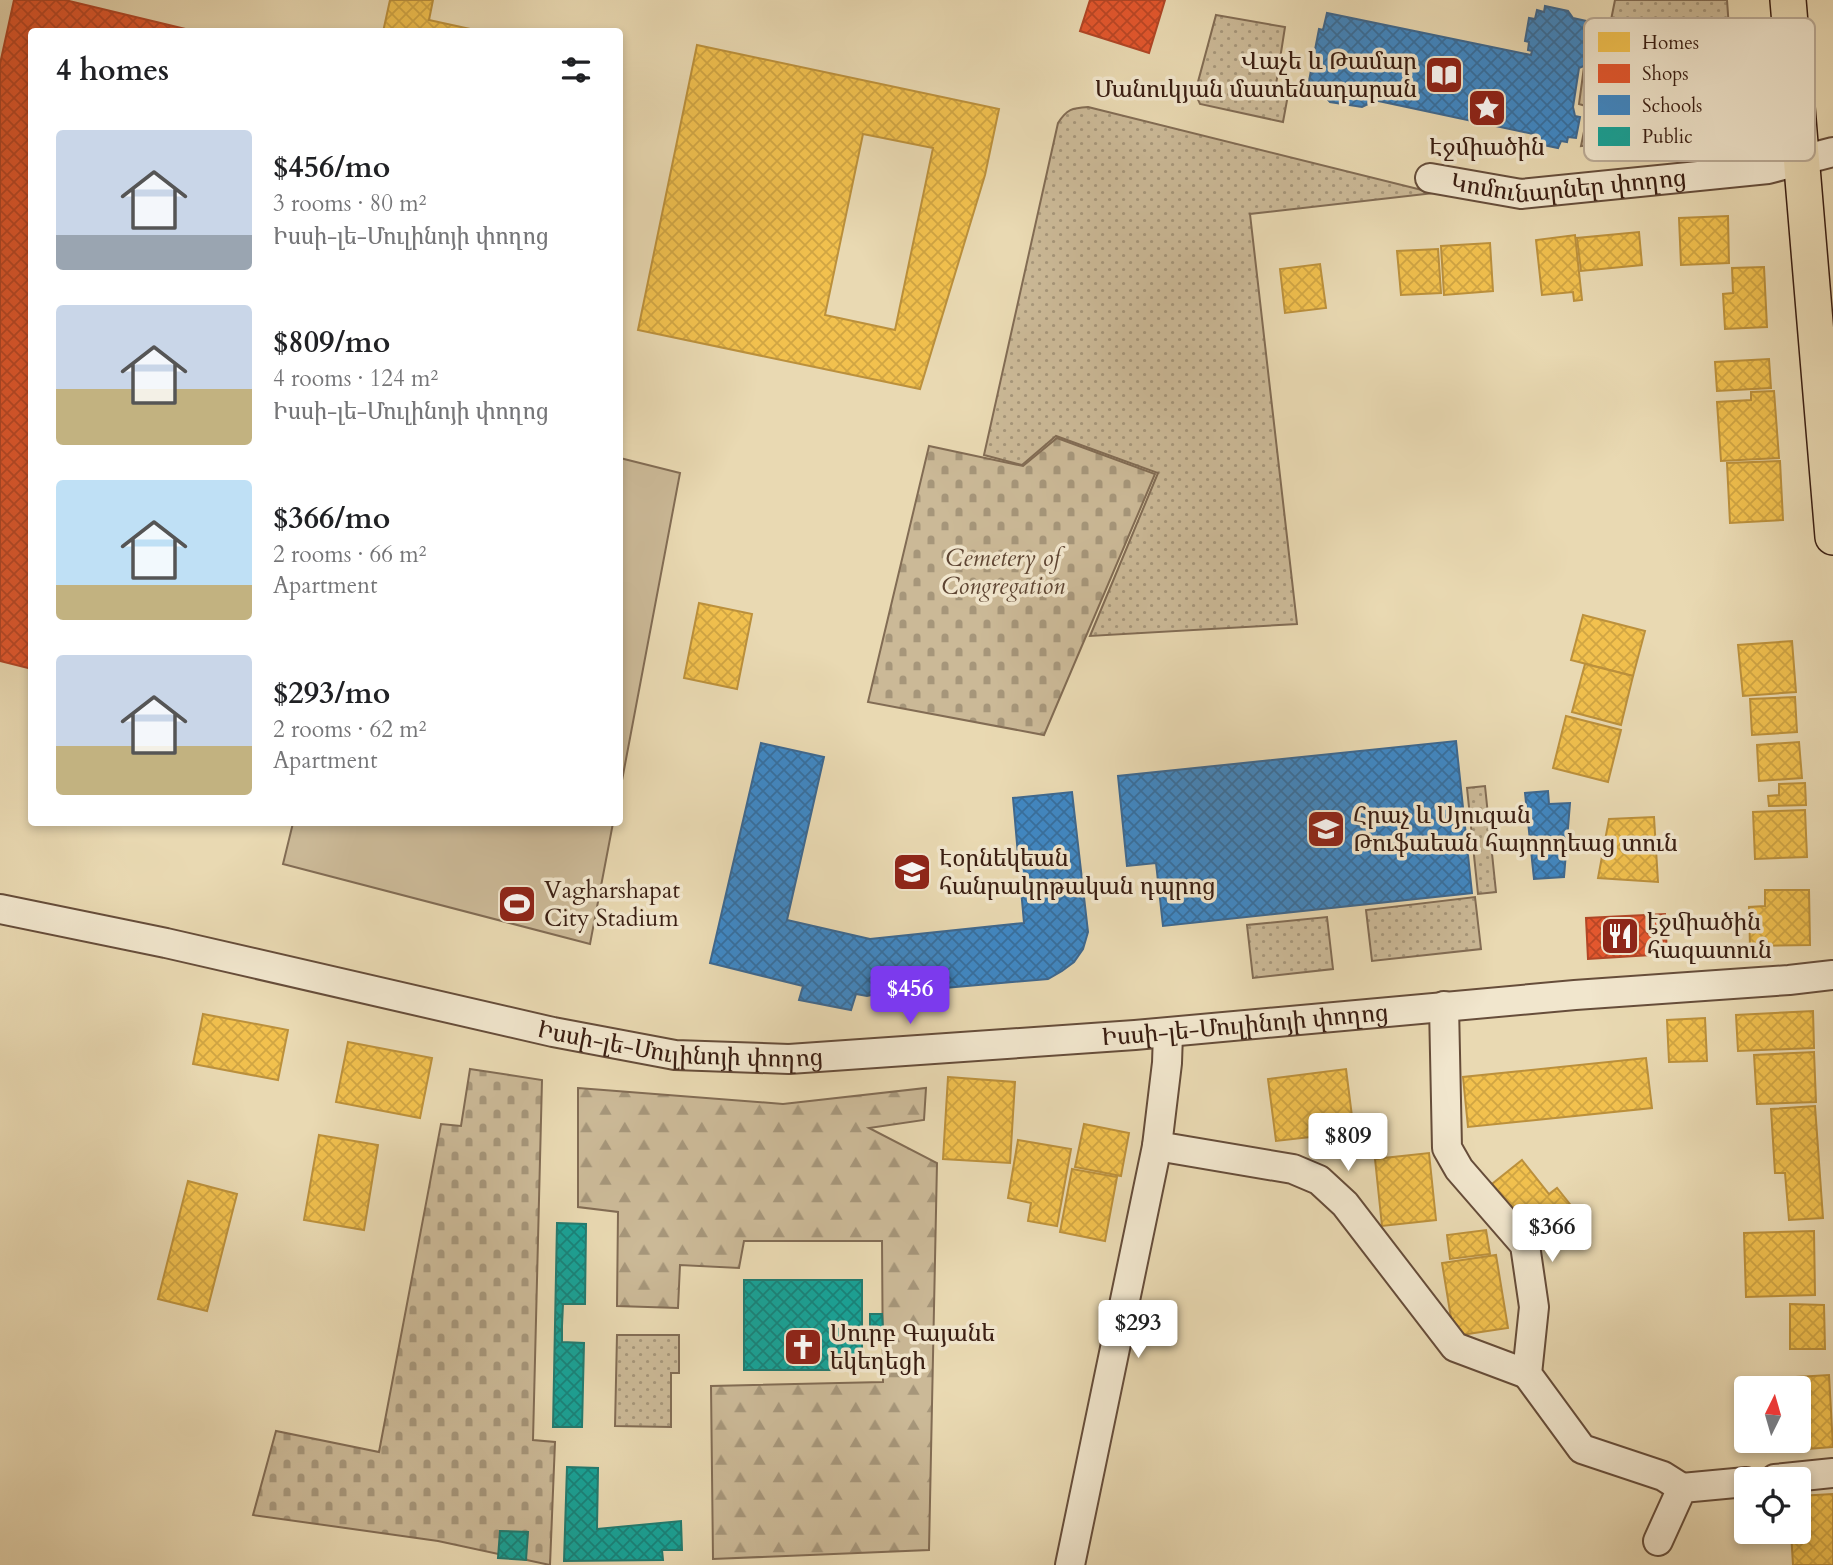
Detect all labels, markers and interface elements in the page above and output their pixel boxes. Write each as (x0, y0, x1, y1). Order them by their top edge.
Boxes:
legend (1584, 18, 1815, 161)
text: Homes (1642, 30, 1699, 56)
place label: Վաչե և Թամար Մանուկյան մատենադարան (1095, 45, 1417, 106)
text: 4 homes (56, 50, 169, 91)
icon: filters (557, 51, 595, 89)
library icon: Վաչե և Թամար Մանուկյան մատենադարան (1423, 54, 1465, 96)
text: Shops (1642, 61, 1689, 87)
place icon: Էջմիածին (1466, 87, 1508, 129)
text: Schools (1642, 93, 1702, 119)
text: Public (1642, 124, 1693, 150)
place label: Էջմիածին (1429, 131, 1545, 164)
text: $456/mo (273, 147, 390, 188)
icon: home (112, 158, 196, 242)
street label: Կոմունարներ փողոց (1448, 161, 1688, 211)
text: 3 rooms · 80 m² (273, 188, 426, 219)
text: Իսսի-լե-Մուլինոյի փողոց (273, 221, 549, 252)
text: $809/mo (273, 322, 390, 363)
icon: home (112, 333, 196, 417)
text: 4 rooms · 124 m² (273, 363, 438, 394)
text: Իսսի-լե-Մուլինոյի փողոց (273, 396, 549, 427)
text: $366/mo (273, 498, 390, 539)
icon: home (112, 508, 196, 592)
text: 2 rooms · 66 m² (273, 539, 426, 570)
park label: Cemetery of Congregation (941, 542, 1065, 603)
text: Apartment (273, 570, 377, 601)
text: $293/mo (273, 673, 390, 714)
icon: home (112, 683, 196, 767)
text: 2 rooms · 62 m² (273, 714, 426, 745)
text: Apartment (273, 745, 377, 776)
place label: Հրաչ և Սյուզան Թուֆաեան հայորդեաց տուն (1353, 799, 1678, 860)
school or university icon: Հրաչ և Սյուզան Թուֆաեան հայորդեաց տուն (1305, 808, 1347, 850)
place label: Էօրնեկեան հանրակրթական դպրոց (939, 842, 1216, 903)
school or university icon: Էօրնեկեան հանրակրթական դպրոց (891, 851, 933, 893)
place label: Vagharshapat City Stadium (544, 874, 680, 935)
sports icon: Vagharshapat City Stadium (496, 883, 538, 925)
place label: էջմիածին հազատուն (1647, 906, 1772, 967)
restaurant icon: էջմիածին հազատուն (1599, 915, 1641, 957)
pin: $456 (869, 967, 951, 1026)
text: $456 (886, 973, 934, 1004)
street label: Իսսի-լե-Մուլինոյի փողոց (1100, 996, 1390, 1054)
street label: Իսսի-լե-Մուլինոյի փողոց (534, 1012, 824, 1076)
pin: $809 (1307, 1114, 1389, 1173)
text: $809 (1324, 1120, 1372, 1151)
pin: $366 (1511, 1204, 1593, 1264)
text: $366 (1528, 1211, 1576, 1242)
pin: $293 (1097, 1300, 1179, 1360)
text: $293 (1114, 1307, 1162, 1338)
place label: Սուրբ Գայանե եկեղեցի (830, 1317, 995, 1378)
church icon: Սուրբ Գայանե եկեղեցի (782, 1326, 824, 1368)
north arrow (1734, 1376, 1811, 1452)
map controls (1734, 1376, 1811, 1544)
button: locate (1734, 1467, 1811, 1544)

